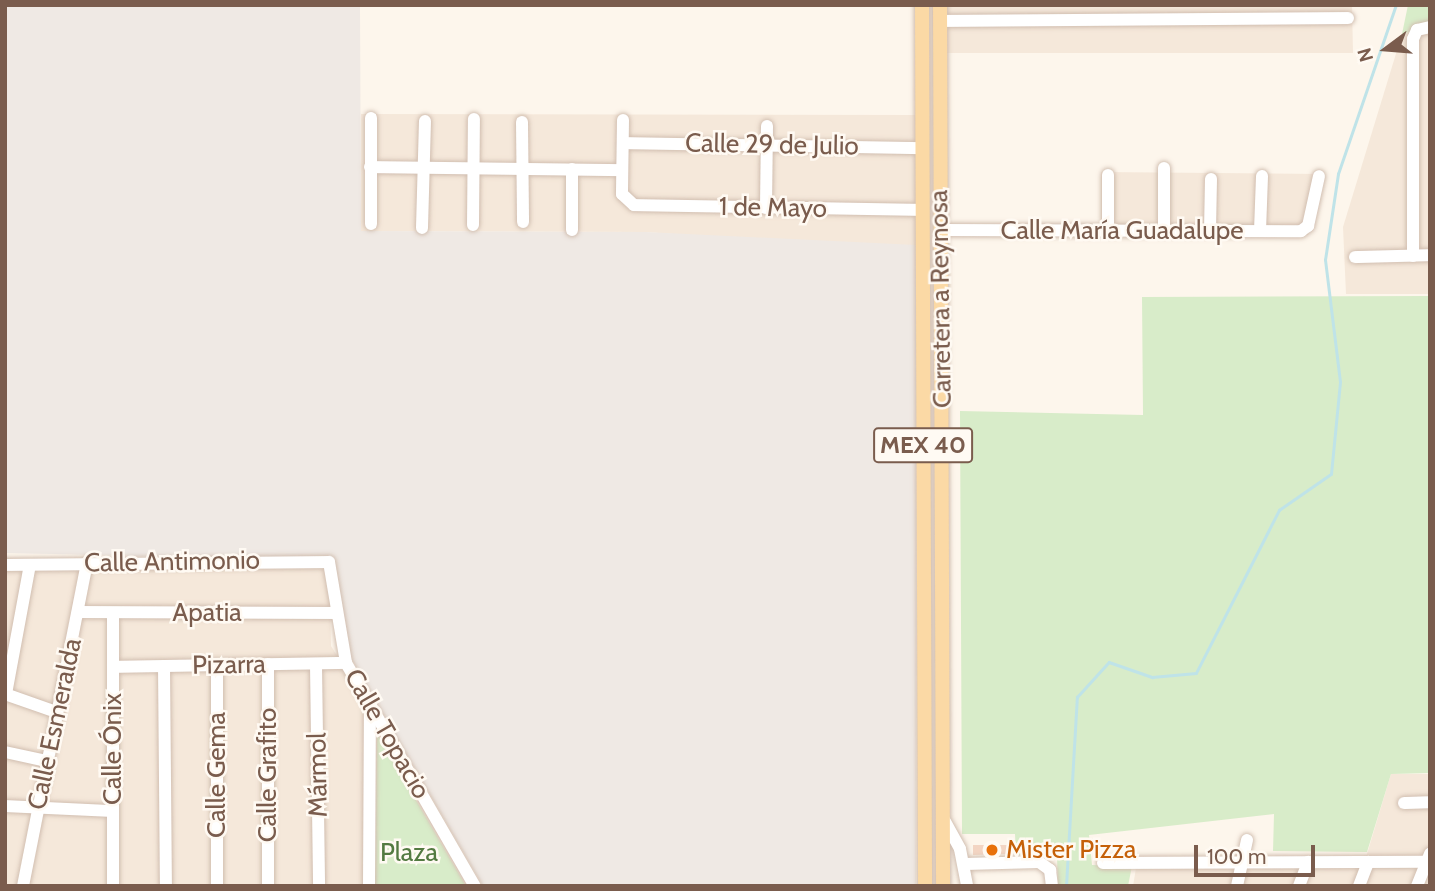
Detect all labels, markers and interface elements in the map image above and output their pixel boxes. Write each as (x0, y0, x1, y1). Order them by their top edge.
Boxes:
north arrow (1351, 14, 1421, 84)
text: N (1352, 45, 1378, 65)
street label: Calle 29 de Julio (685, 128, 859, 162)
street label: Carretera a Reynosa (923, 190, 959, 408)
street label: 1 de Mayo (719, 191, 827, 225)
street label: Calle María Guadalupe (1000, 215, 1244, 247)
road number: MEX 40 (872, 424, 974, 466)
street label: Calle Antimonio (84, 545, 260, 579)
street label: Apatia (172, 597, 242, 629)
street label: Calle Esmeralda (22, 635, 88, 813)
street label: Pizarra (192, 649, 266, 681)
street label: Calle Topacio (337, 664, 437, 804)
street label: Calle Ónix (97, 693, 129, 805)
street label: Calle Grafito (252, 708, 284, 842)
street label: Calle Gema (201, 712, 233, 838)
street label: Mármol (302, 732, 334, 818)
scale bar (1197, 832, 1318, 876)
place label: Mister Pizza (1006, 834, 1136, 866)
park label: Plaza (380, 837, 438, 869)
marker: Mister Pizza (984, 842, 1000, 858)
text: 100 m (1207, 844, 1266, 869)

